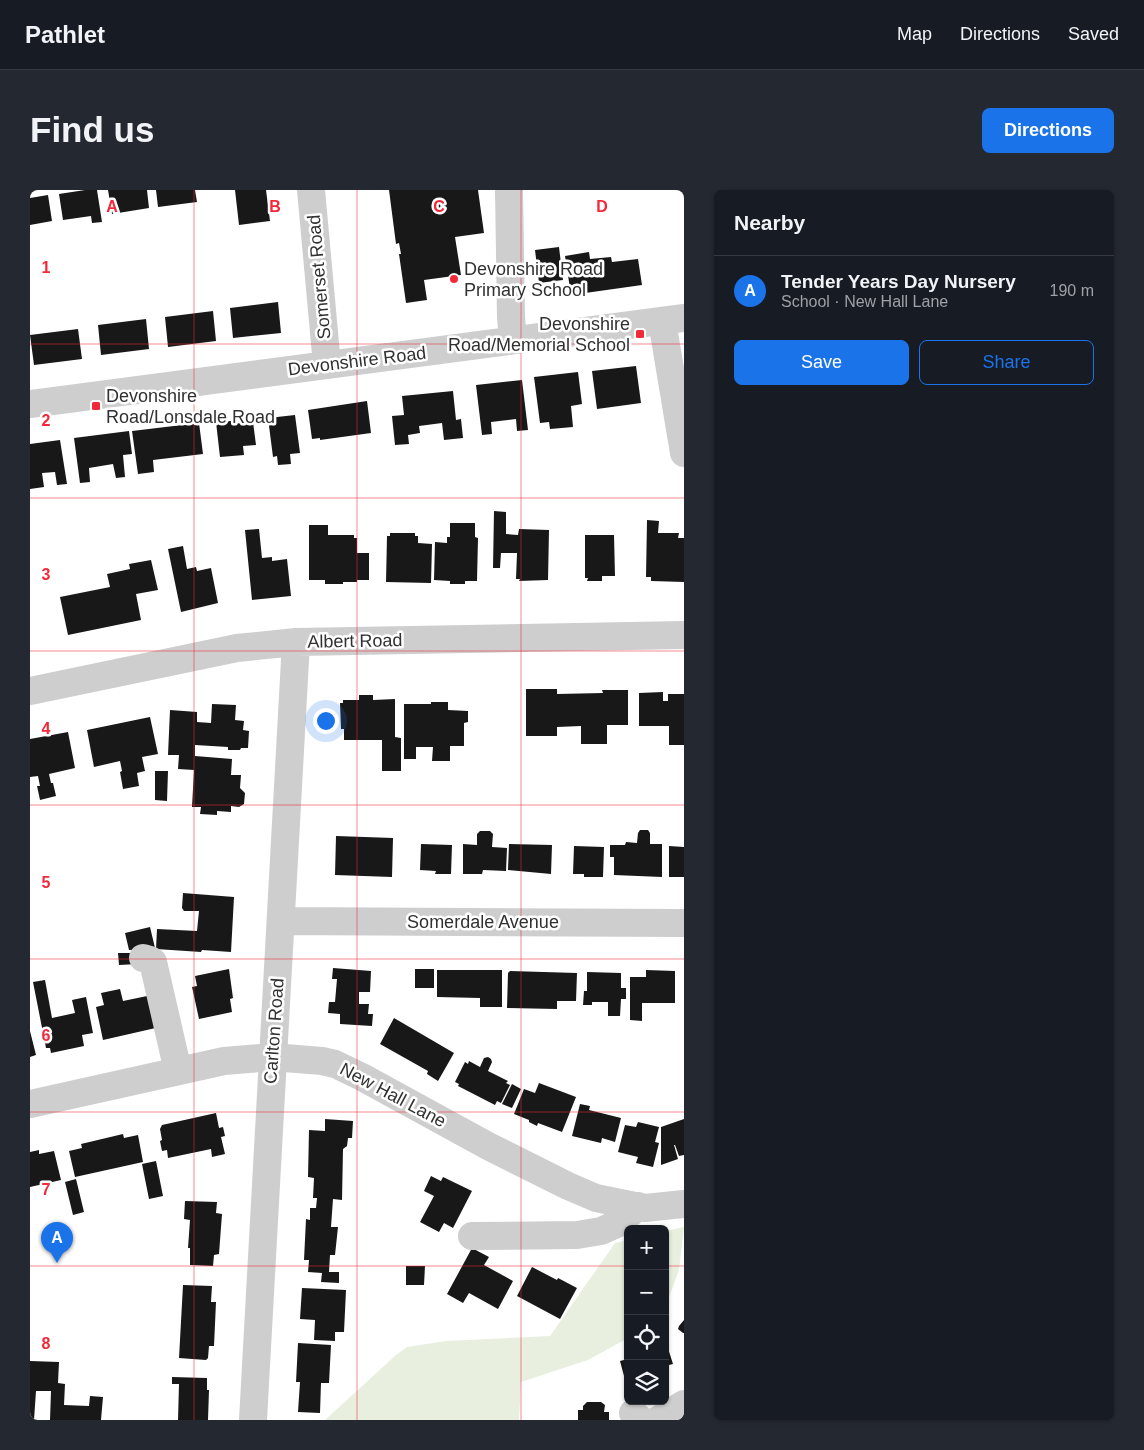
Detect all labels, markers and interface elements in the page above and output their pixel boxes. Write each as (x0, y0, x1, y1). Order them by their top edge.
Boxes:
text: Pathlet (25, 21, 105, 48)
text: Map (897, 24, 932, 44)
text: Directions (960, 24, 1040, 44)
text: Saved (1068, 24, 1119, 44)
button: Directions (982, 108, 1114, 153)
text: Find us (30, 110, 154, 149)
text: A (106, 198, 118, 215)
text: B (269, 198, 281, 215)
text: C (433, 198, 445, 215)
text: D (596, 198, 608, 215)
text: Nearby (734, 211, 805, 234)
street label: Somerset Road (304, 214, 334, 340)
text: 1 (42, 259, 51, 276)
place label: Devonshire Road Primary School (464, 259, 603, 300)
text: Tender Years Day Nursery (781, 271, 1016, 292)
marker: Devonshire Road Primary School (448, 273, 460, 285)
text: A (744, 282, 756, 299)
text: 190 m (1050, 282, 1094, 299)
text: School · New Hall Lane (781, 293, 948, 310)
place label: Devonshire Road/Memorial School (448, 314, 630, 355)
marker: Devonshire Road/Memorial School (634, 328, 646, 340)
button: Save (734, 340, 909, 385)
button: Share (919, 340, 1094, 385)
street label: Devonshire Road (287, 343, 427, 379)
place label: Devonshire Road/Lonsdale Road (106, 386, 275, 427)
marker: Devonshire Road/Lonsdale Road (90, 400, 102, 412)
text: 2 (42, 412, 51, 429)
text: 3 (42, 566, 51, 583)
street label: Albert Road (307, 630, 403, 652)
your location (313, 708, 339, 734)
text: 4 (42, 720, 51, 737)
text: 5 (42, 874, 51, 891)
street label: Somerdale Avenue (407, 912, 559, 932)
street label: Carlton Road (260, 977, 288, 1085)
text: 6 (42, 1027, 51, 1044)
street label: New Hall Lane (337, 1059, 449, 1131)
text: 7 (42, 1181, 51, 1198)
pin: A (41, 1222, 73, 1263)
map controls (624, 1225, 669, 1405)
button: + (624, 1225, 669, 1270)
button: − (624, 1270, 669, 1315)
button: locate (624, 1315, 669, 1360)
text: 8 (42, 1335, 51, 1352)
button: layers (624, 1360, 669, 1405)

